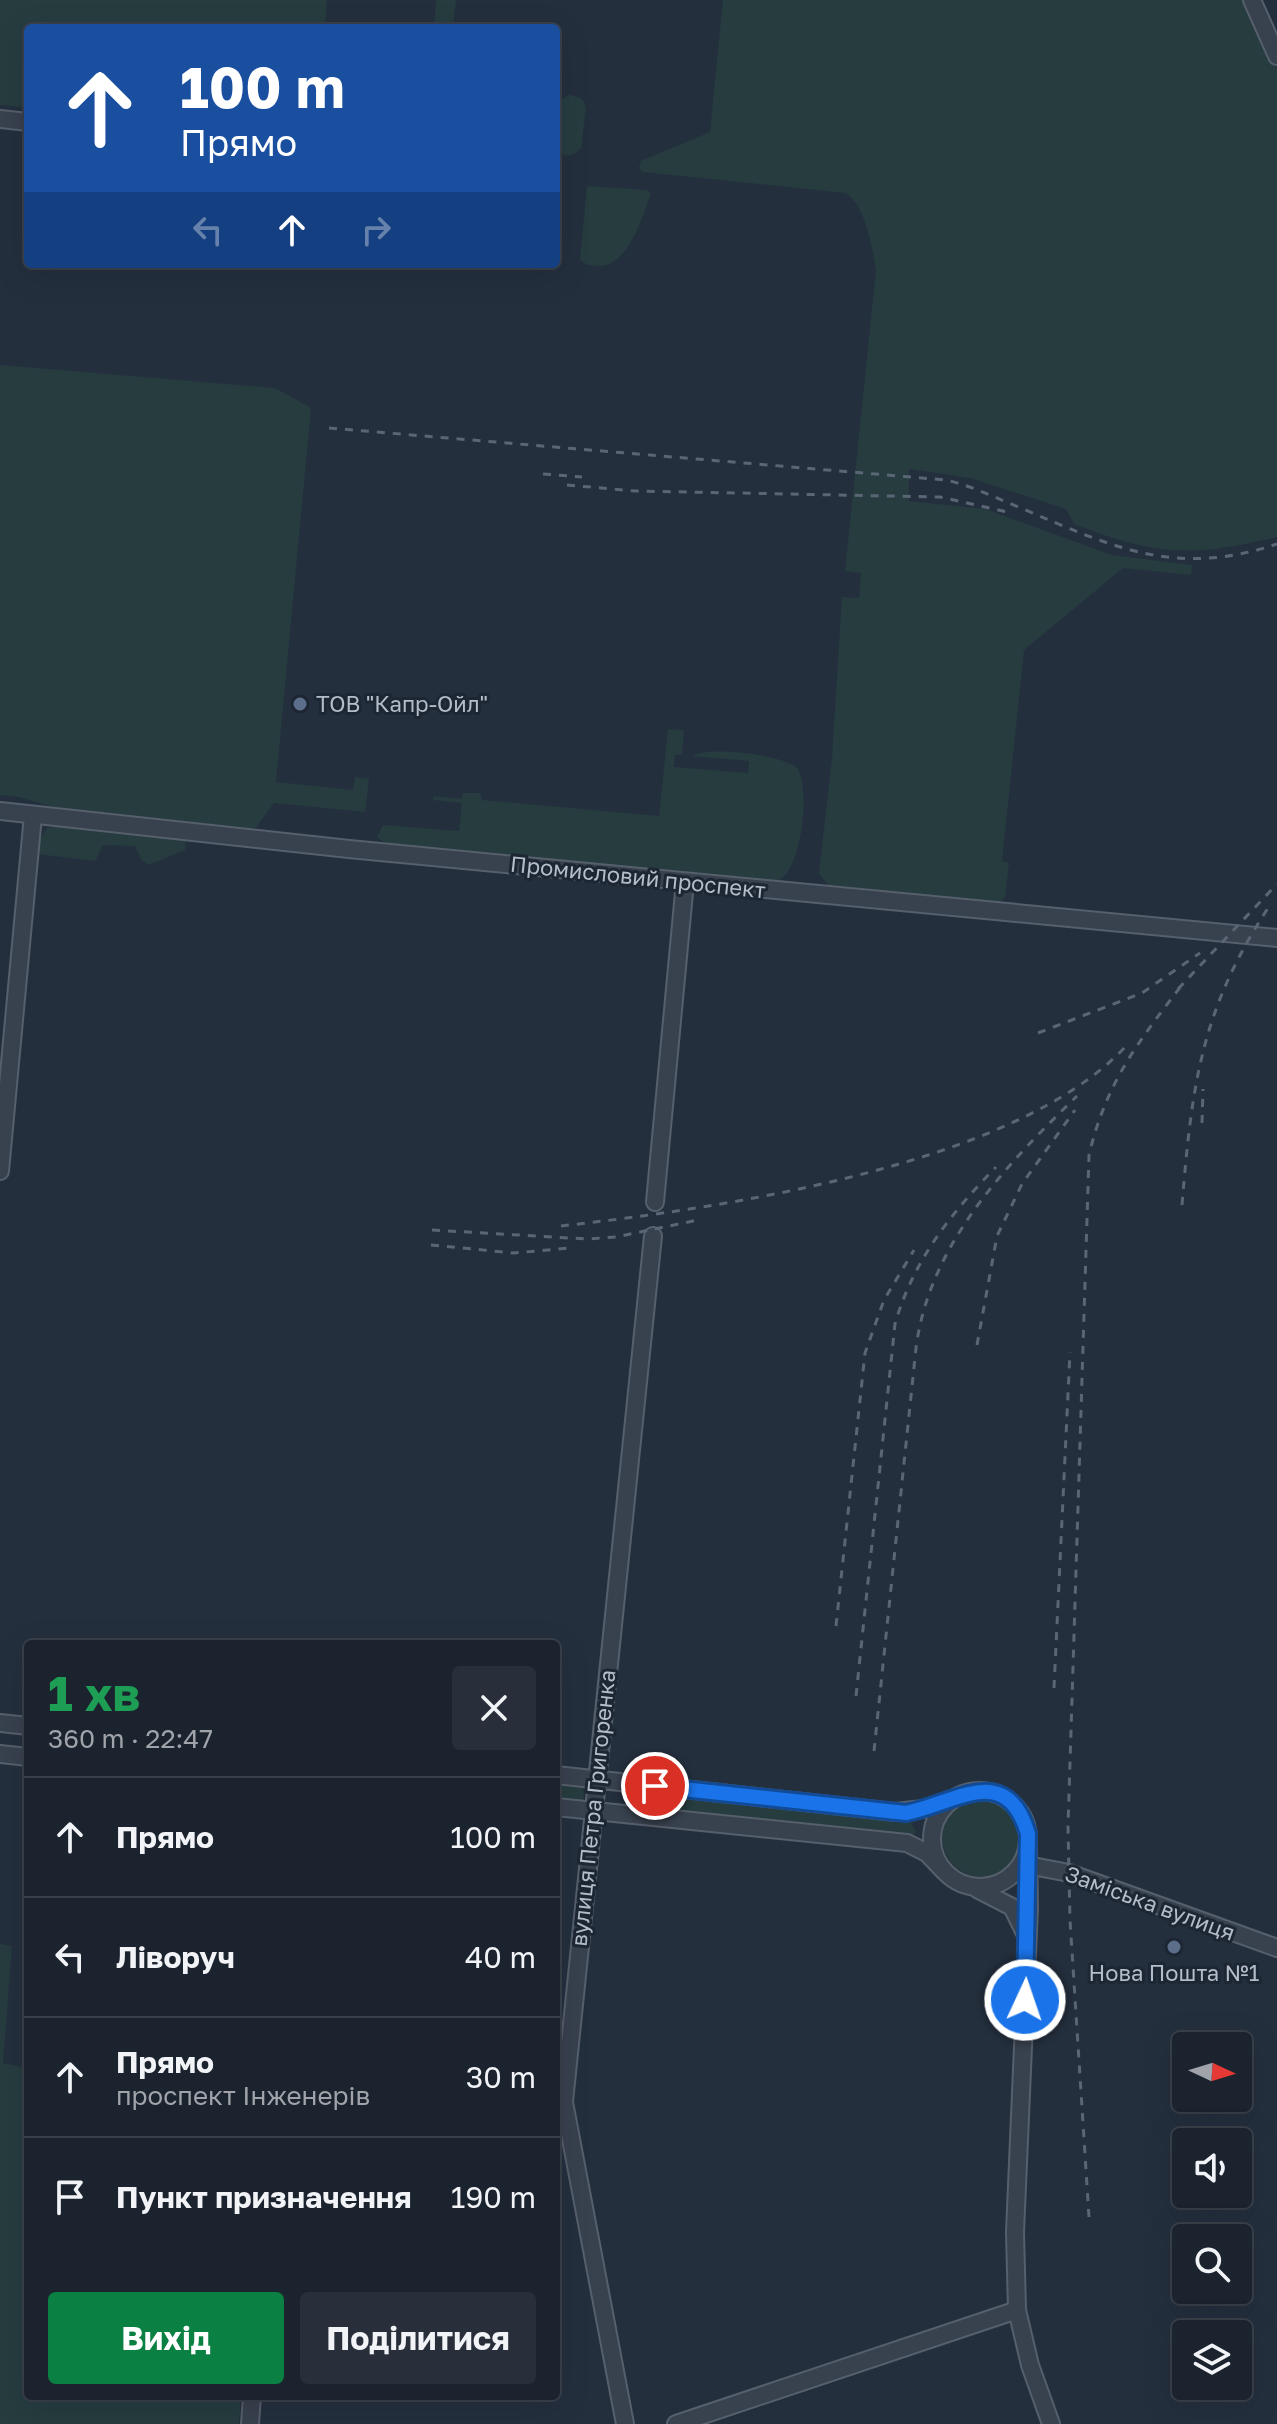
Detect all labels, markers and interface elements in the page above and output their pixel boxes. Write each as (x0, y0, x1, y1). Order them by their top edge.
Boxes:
text: 100 m (180, 53, 345, 120)
icon: ahead (48, 56, 152, 160)
text: Прямо (180, 121, 297, 164)
icon: left (186, 208, 230, 252)
icon: ahead (270, 208, 314, 252)
icon: right (354, 208, 398, 252)
place label: ТОВ "Капр-Ойл" (316, 690, 488, 717)
marker: ТОВ "Капр-Ойл" (291, 695, 309, 713)
street label: Промисловий проспект (509, 850, 767, 903)
text: 1 хв (48, 1664, 140, 1722)
button: close (452, 1666, 536, 1750)
street label: вулиця Петра Григоренка (565, 1668, 620, 1948)
text: 360 m · 22:47 (48, 1723, 213, 1754)
pin (621, 1752, 689, 1820)
icon: arrive (633, 1764, 677, 1808)
icon: ahead (48, 1815, 92, 1859)
text: Прямо (116, 1819, 214, 1855)
text: 100 m (450, 1819, 536, 1855)
street label: Заміська вулиця (1062, 1859, 1239, 1946)
icon: left (48, 1935, 92, 1979)
marker: Нова Пошта №1 (1165, 1938, 1183, 1956)
text: Ліворуч (116, 1939, 235, 1975)
text: 40 m (465, 1939, 536, 1975)
position arrow (983, 1958, 1067, 2042)
place label: Нова Пошта №1 (1089, 1959, 1260, 1986)
north arrow (1172, 2032, 1252, 2112)
map controls (1172, 2032, 1252, 2400)
text: Прямо (116, 2044, 214, 2080)
icon: ahead (48, 2055, 92, 2099)
text: 30 m (466, 2059, 536, 2095)
text: проспект Інженерів (116, 2080, 370, 2111)
button: sound (1172, 2128, 1252, 2208)
icon: arrive (48, 2175, 92, 2219)
text: Пункт призначення (116, 2179, 412, 2215)
text: 190 m (451, 2179, 536, 2215)
button: search (1172, 2224, 1252, 2304)
button: Вихід (48, 2292, 284, 2384)
button: Поділитися (300, 2292, 536, 2384)
button: layers (1172, 2320, 1252, 2400)

